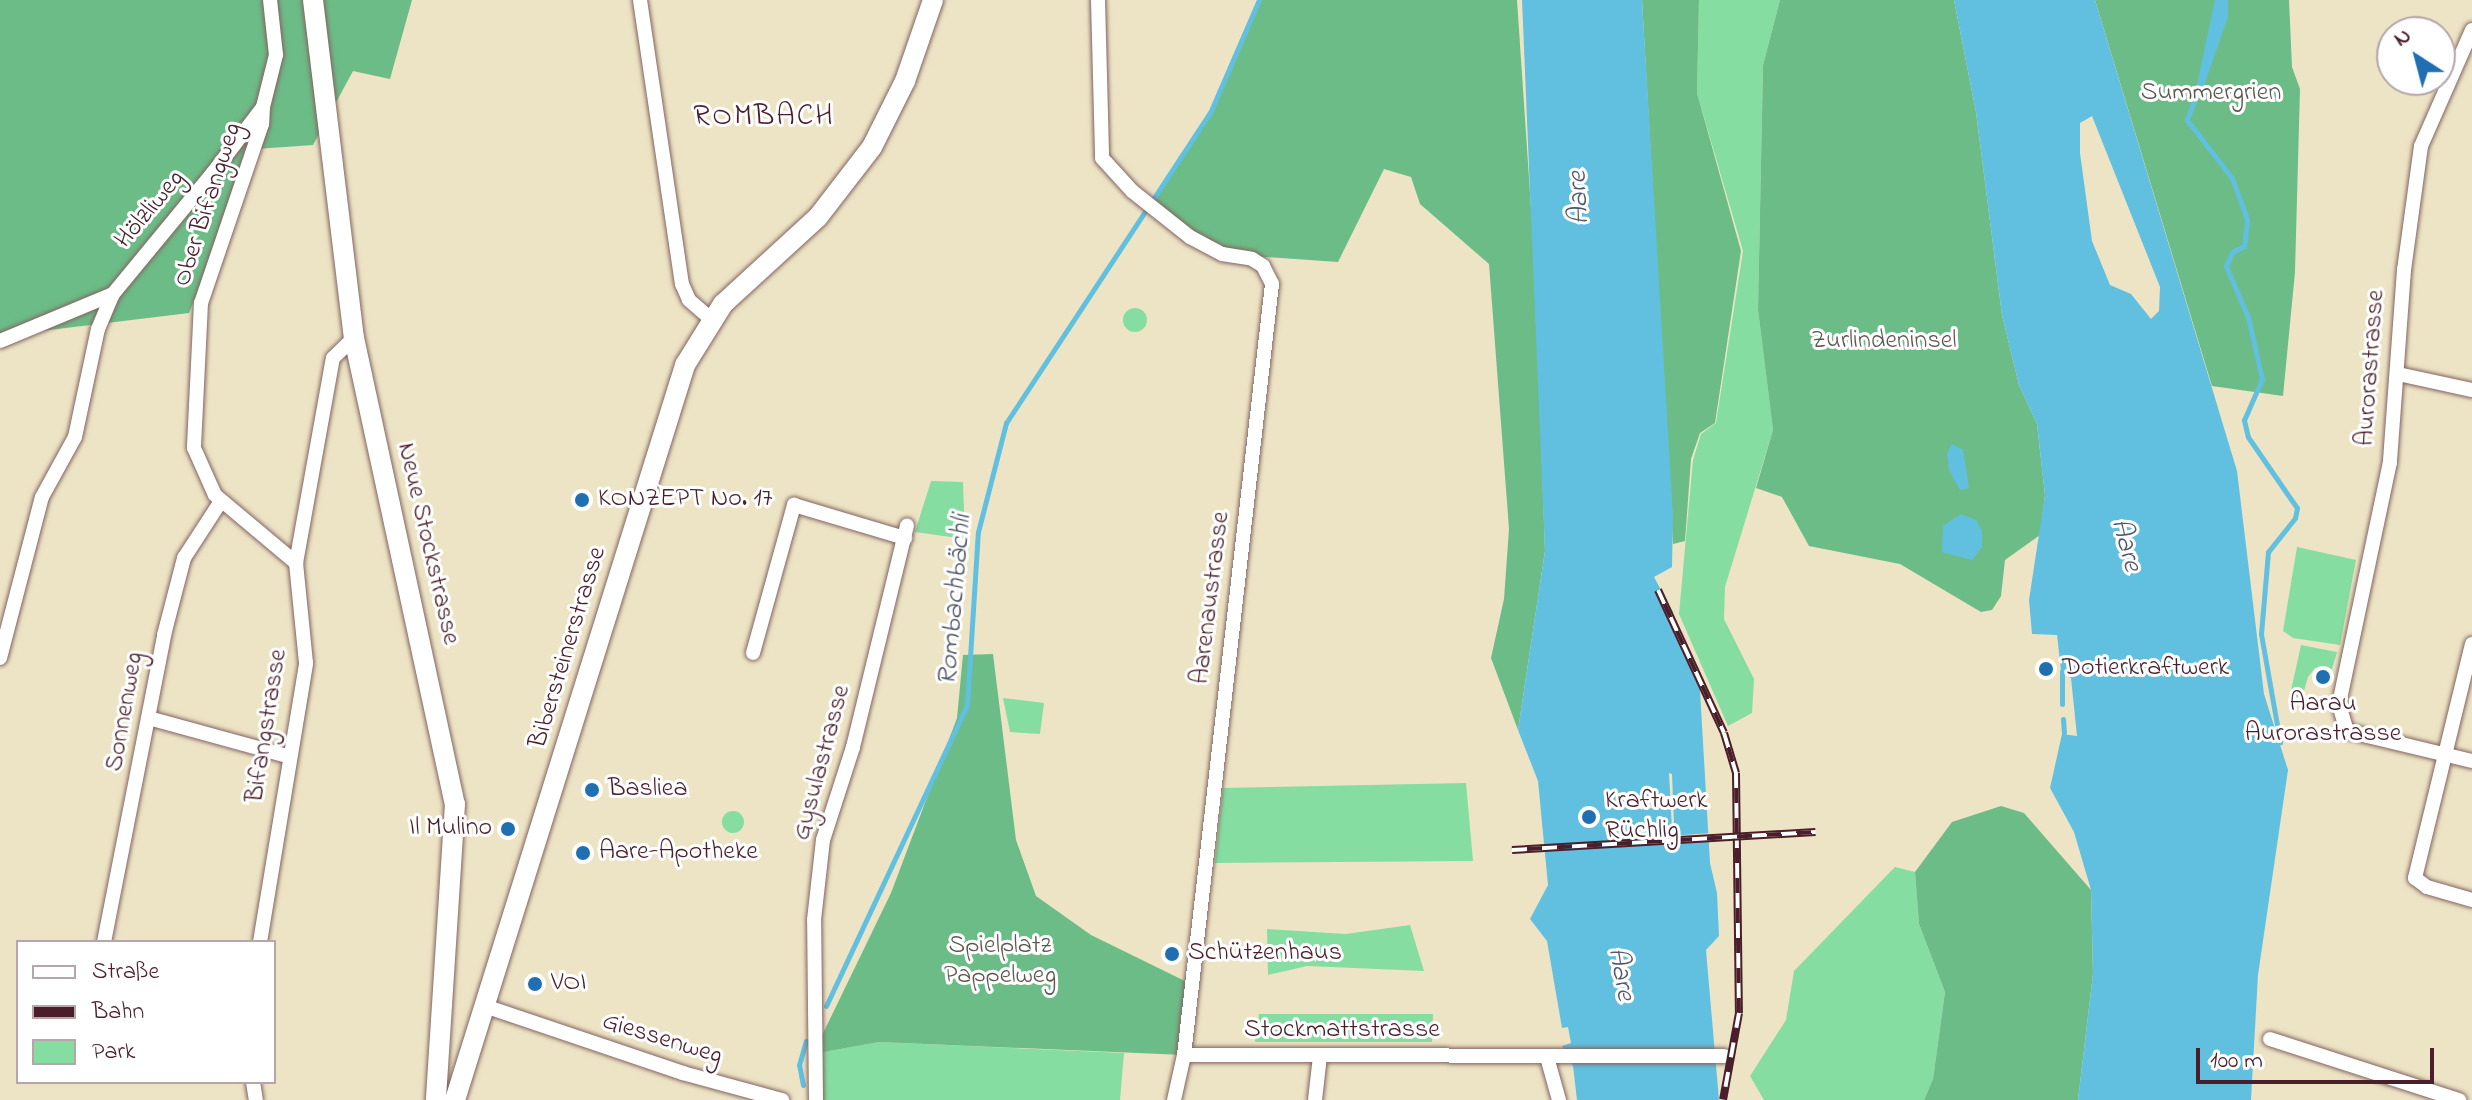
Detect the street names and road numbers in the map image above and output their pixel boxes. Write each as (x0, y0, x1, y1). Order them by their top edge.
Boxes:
street label: Ober Bifangweg (168, 119, 250, 291)
street label: Hölzliweg (109, 165, 193, 255)
street label: Aurorastrasse (2351, 289, 2393, 447)
street label: Neue Stockstrasse (389, 440, 465, 648)
street label: Aarenaustrasse (1186, 510, 1238, 686)
street label: Bibersteinerstrasse (524, 544, 614, 752)
street label: Bifangstrasse (240, 647, 296, 805)
street label: Sonnenweg (100, 650, 152, 774)
street label: Gysulastrasse (787, 682, 859, 844)
street label: Giessenweg (598, 1007, 726, 1073)
street label: Stockmattstrasse (1244, 1015, 1440, 1047)

